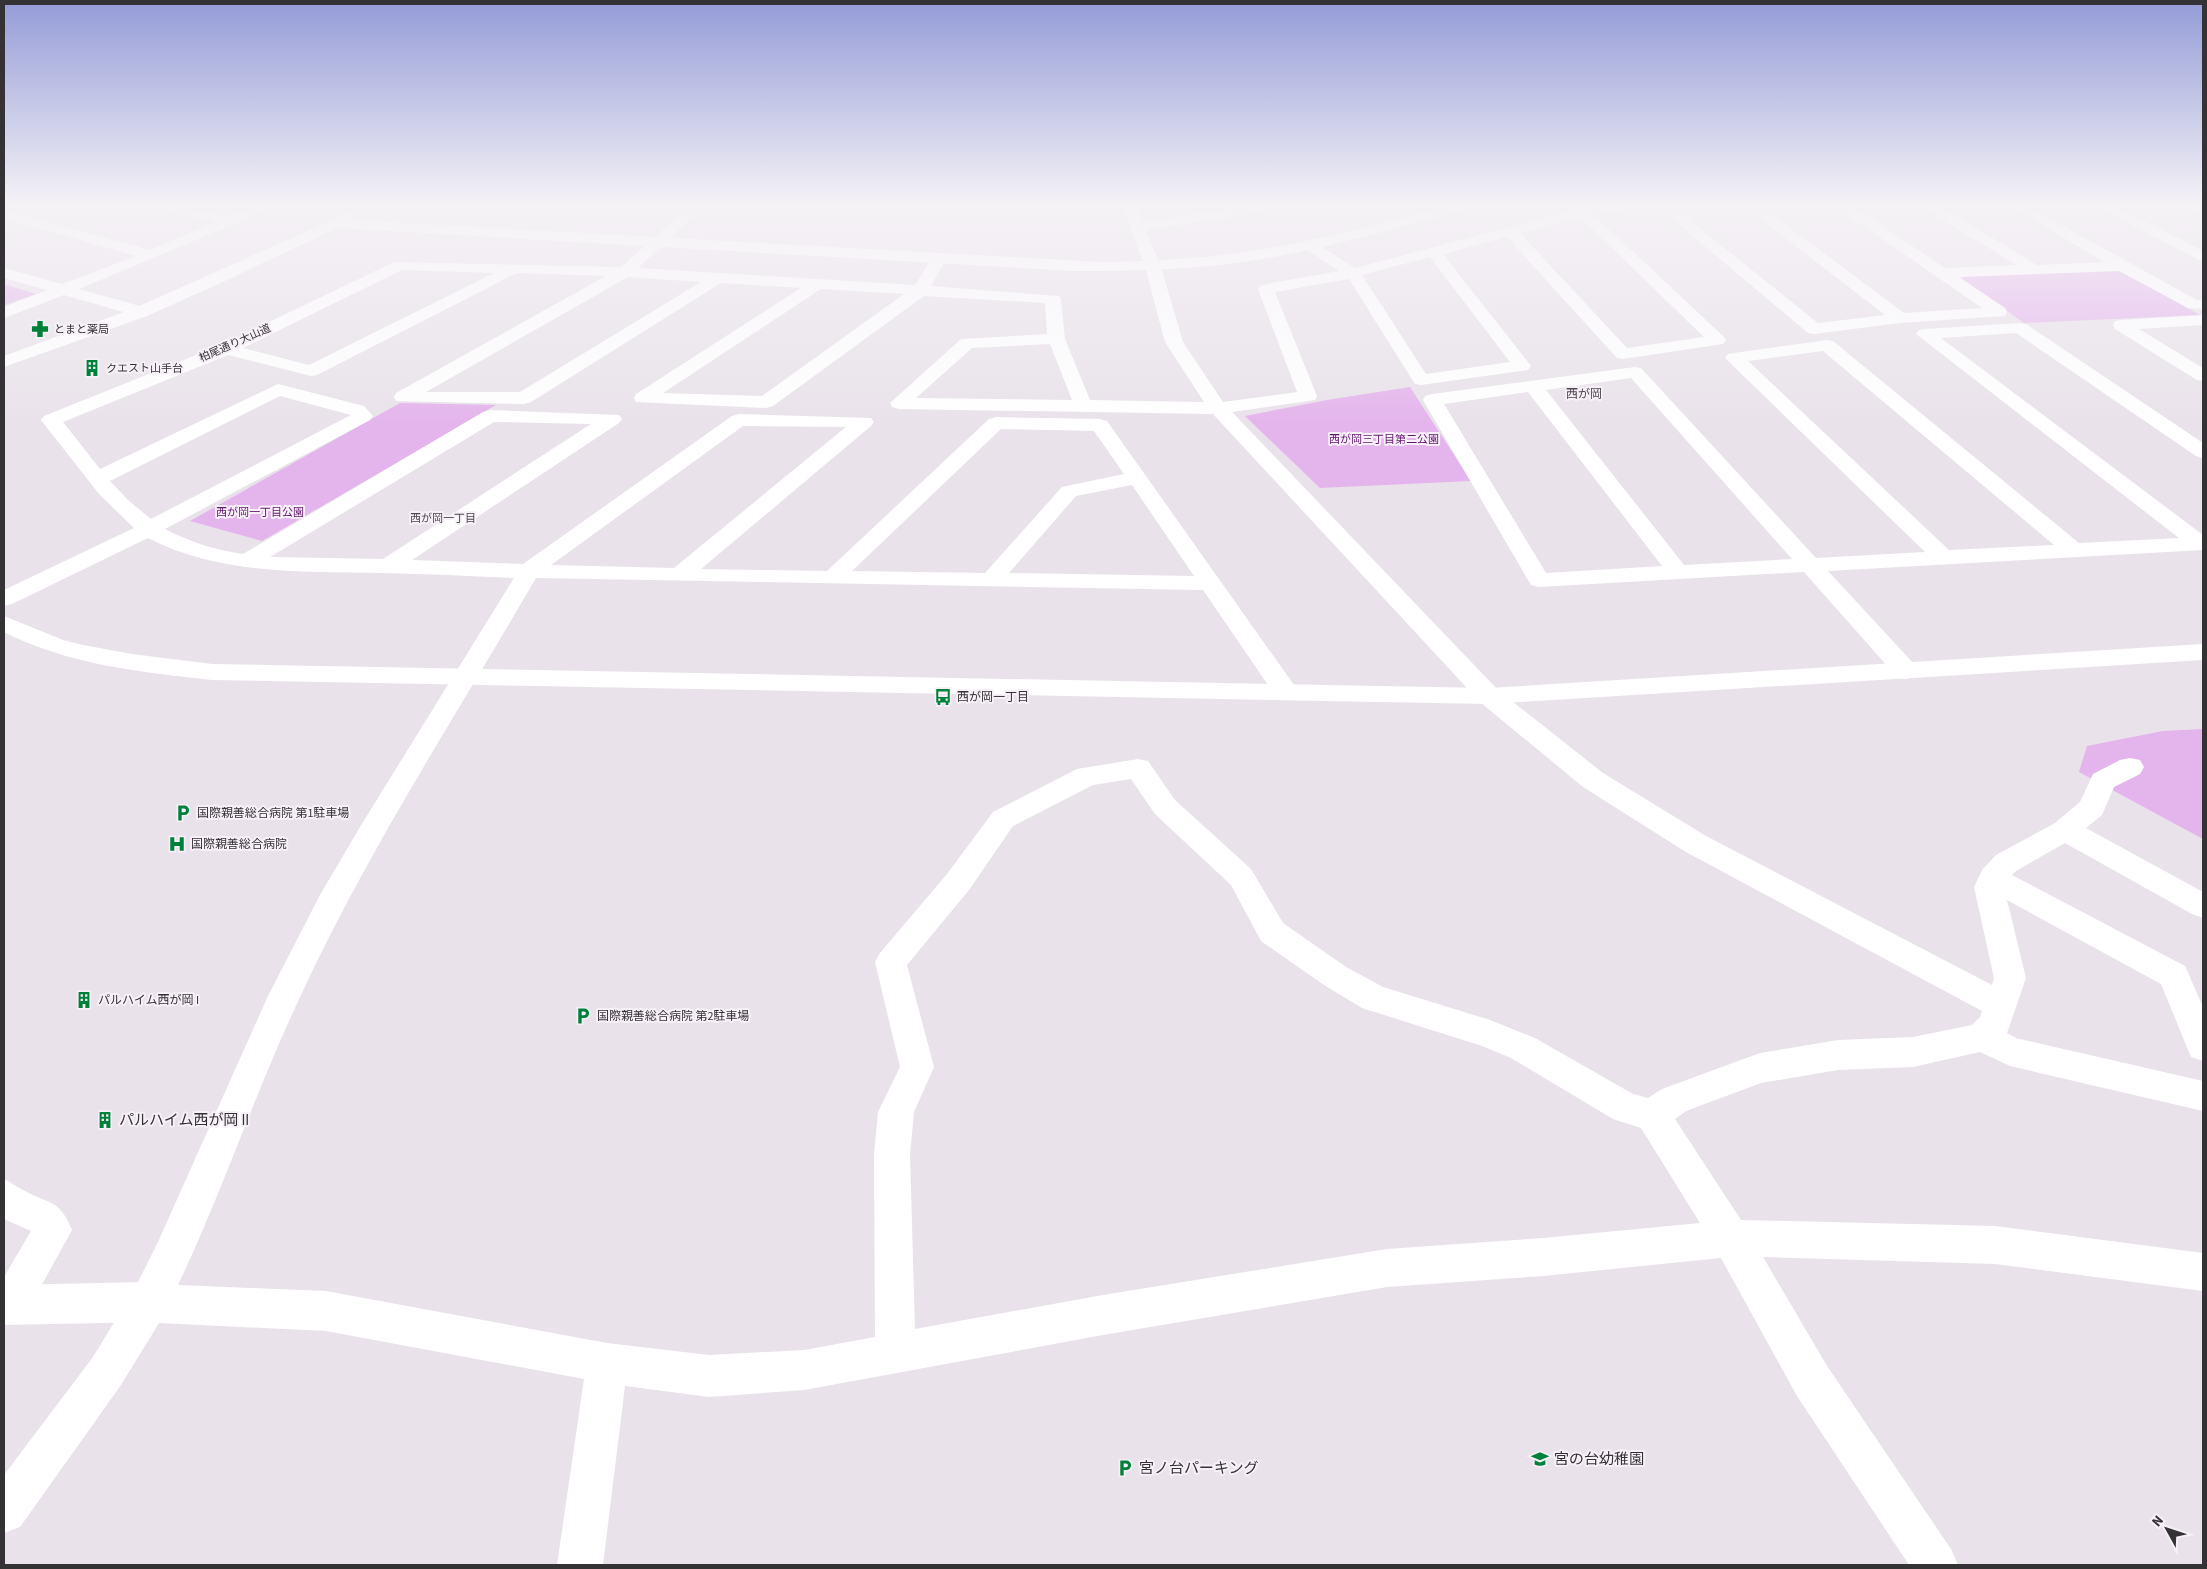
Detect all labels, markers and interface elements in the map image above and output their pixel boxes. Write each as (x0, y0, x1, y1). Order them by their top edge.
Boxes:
pharmacy icon: とまと薬局 (30, 319, 50, 339)
street label: 柏尾通り大山道 (197, 320, 273, 366)
place label: とまと薬局 (54, 322, 109, 337)
building icon: クエスト山手台 (82, 358, 102, 378)
place label: クエスト山手台 (106, 361, 183, 376)
district label: 西が岡 (1566, 386, 1602, 403)
park label: 西が岡三丁目第二公園 (1329, 432, 1439, 447)
park label: 西が岡一丁目公園 (216, 505, 304, 520)
district label: 西が岡一丁目 (410, 511, 476, 526)
bus stop icon: 西が岡一丁目 (933, 687, 953, 707)
place label: 西が岡一丁目 (957, 689, 1029, 706)
parking icon: 国際親善総合病院 第1駐車場 (173, 803, 193, 823)
place label: 国際親善総合病院 第1駐車場 (197, 805, 349, 822)
hospital icon: 国際親善総合病院 (167, 834, 187, 854)
place label: 国際親善総合病院 (191, 836, 287, 853)
building icon: パルハイム西が岡 I (74, 990, 94, 1010)
place label: パルハイム西が岡 I (98, 992, 199, 1009)
parking icon: 国際親善総合病院 第2駐車場 (573, 1006, 593, 1026)
place label: 国際親善総合病院 第2駐車場 (597, 1008, 749, 1025)
building icon: パルハイム西が岡 II (95, 1110, 115, 1130)
place label: パルハイム西が岡 II (119, 1110, 249, 1131)
school or university icon: 宮の台幼稚園 (1530, 1449, 1550, 1469)
place label: 宮の台幼稚園 (1554, 1449, 1644, 1470)
parking icon: 宮ノ台パーキング (1115, 1458, 1135, 1478)
place label: 宮ノ台パーキング (1139, 1458, 1259, 1479)
north arrow (2142, 1504, 2192, 1554)
text: N (2147, 1511, 2168, 1531)

